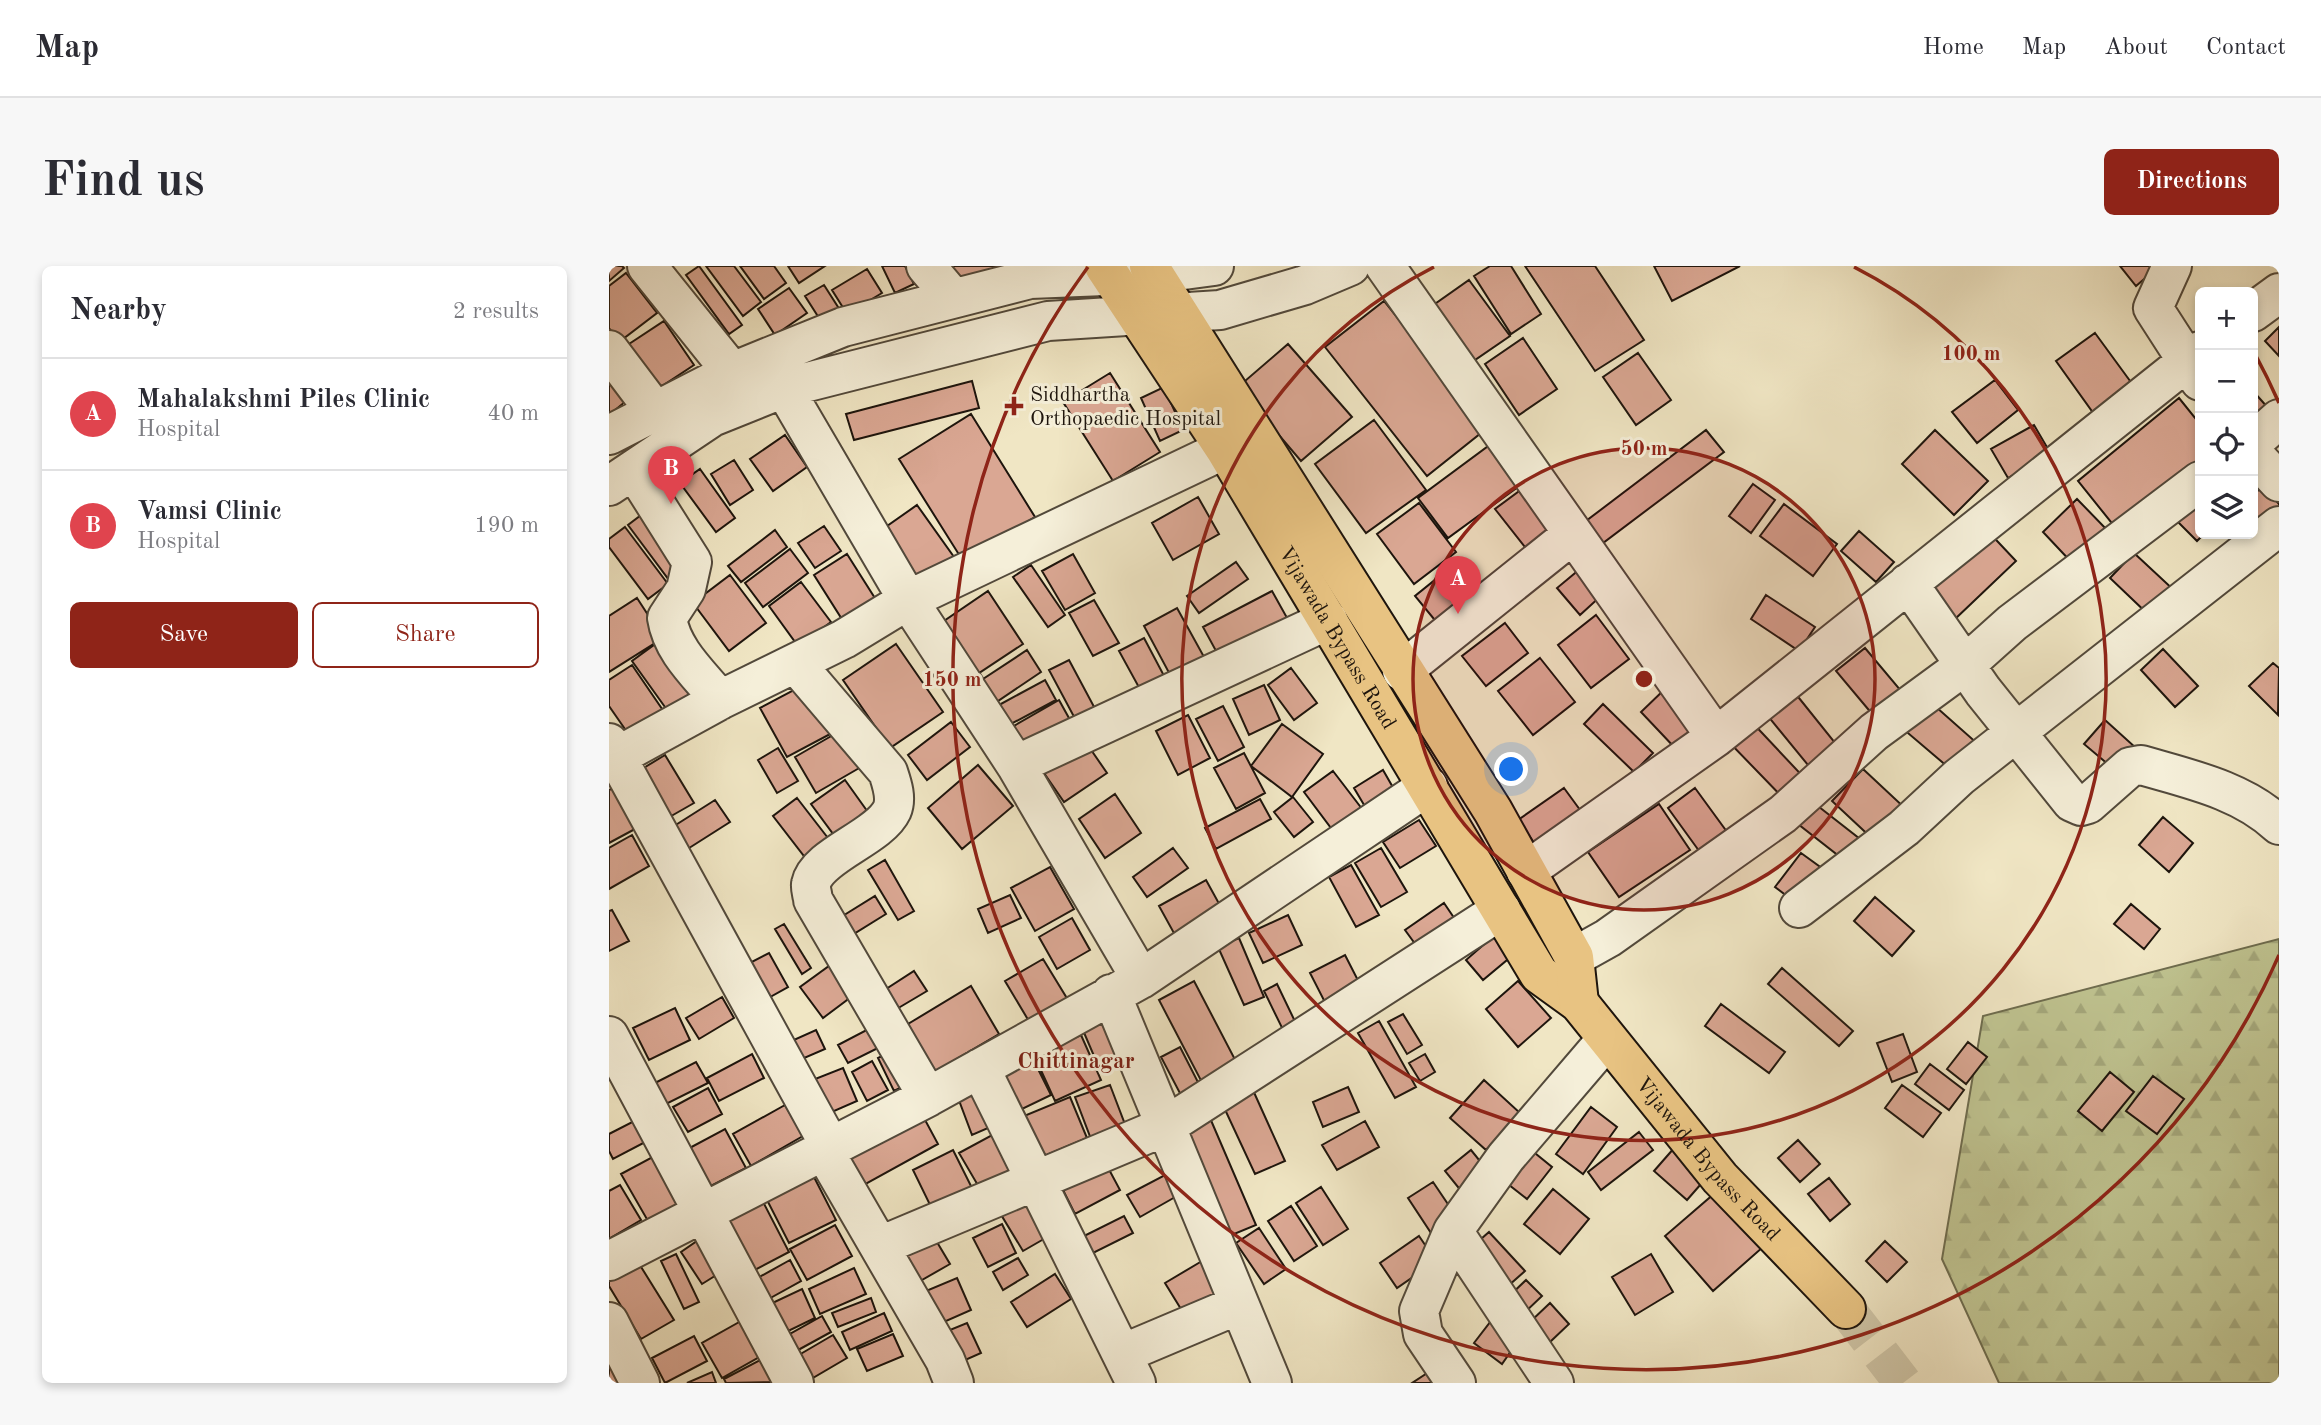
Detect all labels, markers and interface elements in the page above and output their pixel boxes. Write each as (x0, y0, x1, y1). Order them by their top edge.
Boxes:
text: Map (35, 32, 99, 65)
text: Home (1923, 36, 1984, 60)
text: Map (2022, 36, 2066, 60)
text: About (2104, 36, 2168, 60)
text: Contact (2206, 36, 2286, 60)
button: Directions (2104, 149, 2279, 215)
text: Find us (42, 158, 205, 207)
map controls (2195, 287, 2258, 539)
button: + (2195, 287, 2258, 350)
text: Nearby (70, 296, 167, 326)
text: 2 results (453, 300, 539, 323)
text: 100 m (1941, 344, 2001, 365)
button: − (2195, 350, 2258, 413)
place label: Siddhartha Orthopaedic Hospital (1030, 385, 1221, 430)
text: Mahalakshmi Piles Clinic (137, 387, 430, 413)
marker: Siddhartha Orthopaedic Hospital (1004, 396, 1024, 416)
text: A (84, 402, 102, 425)
text: 40 m (488, 402, 539, 425)
button: locate (2195, 413, 2258, 476)
text: Hospital (137, 418, 220, 441)
text: 50 m (1620, 439, 1668, 460)
pin: B (648, 446, 694, 504)
button: layers (2195, 476, 2258, 539)
text: Vamsi Clinic (137, 499, 282, 525)
text: B (85, 514, 101, 537)
text: 190 m (474, 514, 539, 537)
text: Hospital (137, 530, 220, 553)
street label: Vijawada Bypass Road (1274, 543, 1399, 733)
pin: A (1435, 556, 1481, 614)
button: Save (70, 602, 298, 668)
button: Share (312, 602, 539, 668)
centre of rings (1632, 667, 1656, 691)
text: 150 m (922, 670, 982, 691)
your location (1494, 752, 1528, 786)
district label: Chittinagar (1017, 1050, 1135, 1073)
street label: Vijawada Bypass Road (1631, 1074, 1783, 1245)

